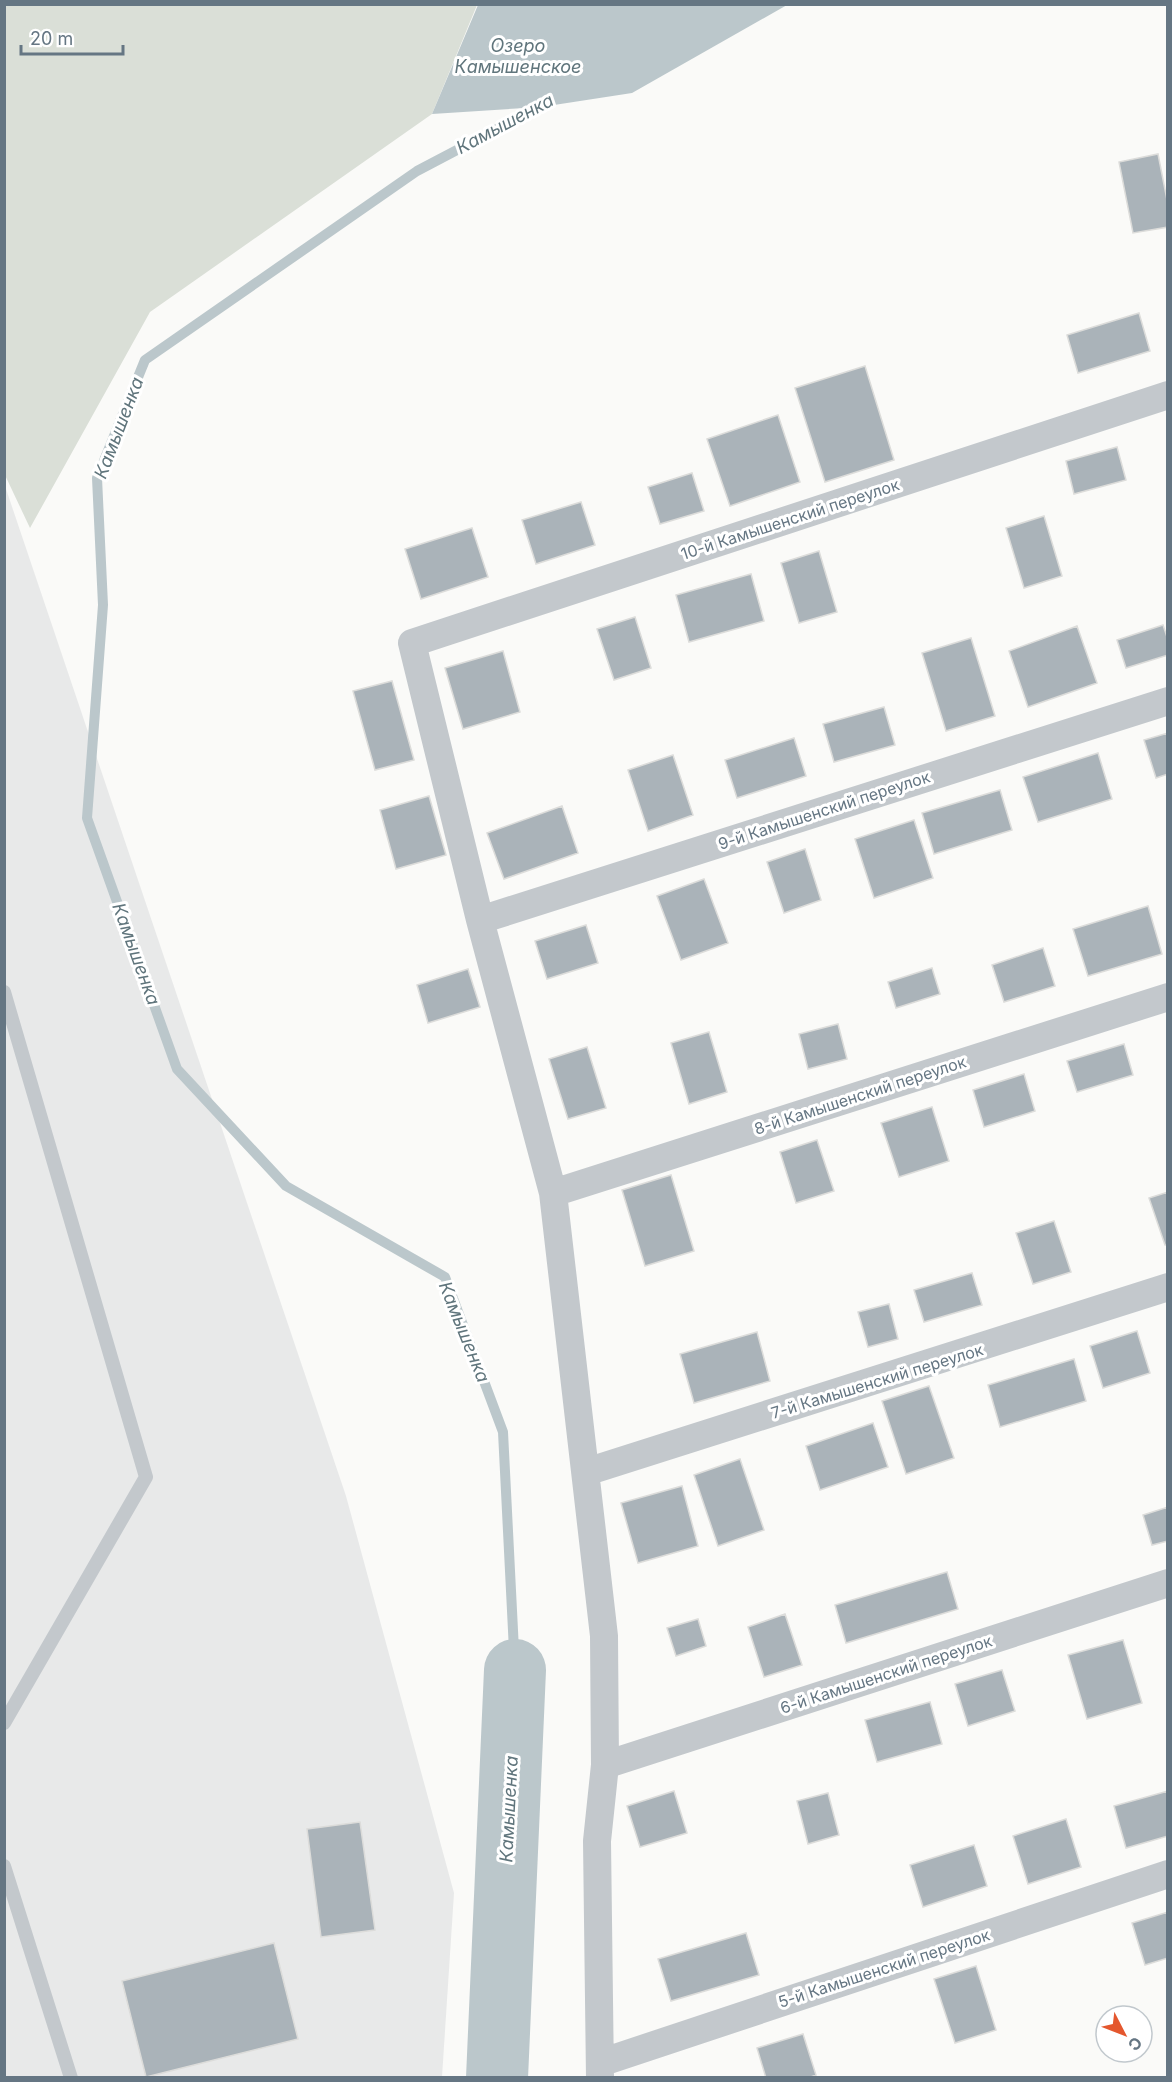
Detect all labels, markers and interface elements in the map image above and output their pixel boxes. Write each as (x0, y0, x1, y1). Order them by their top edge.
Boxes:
scale bar (21, 18, 123, 56)
text: 20 m (30, 28, 73, 49)
water label: Озеро Камышенское (455, 35, 581, 77)
water label: Камышенка (453, 89, 557, 158)
water label: Камышенка (90, 374, 147, 481)
street label: 10-й Камышенский переулок (678, 474, 902, 564)
street label: 9-й Камышенский переулок (716, 766, 933, 854)
water label: Камышенка (108, 900, 165, 1008)
street label: 8-й Камышенский переулок (752, 1051, 969, 1139)
water label: Камышенка (435, 1278, 494, 1385)
street label: 7-й Камышенский переулок (769, 1339, 986, 1423)
street label: 6-й Камышенский переулок (778, 1630, 995, 1718)
water label: Камышенка (495, 1755, 522, 1863)
street label: 5-й Камышенский переулок (776, 1924, 993, 2012)
north arrow (1094, 2004, 1154, 2064)
text: С (1124, 2033, 1147, 2055)

